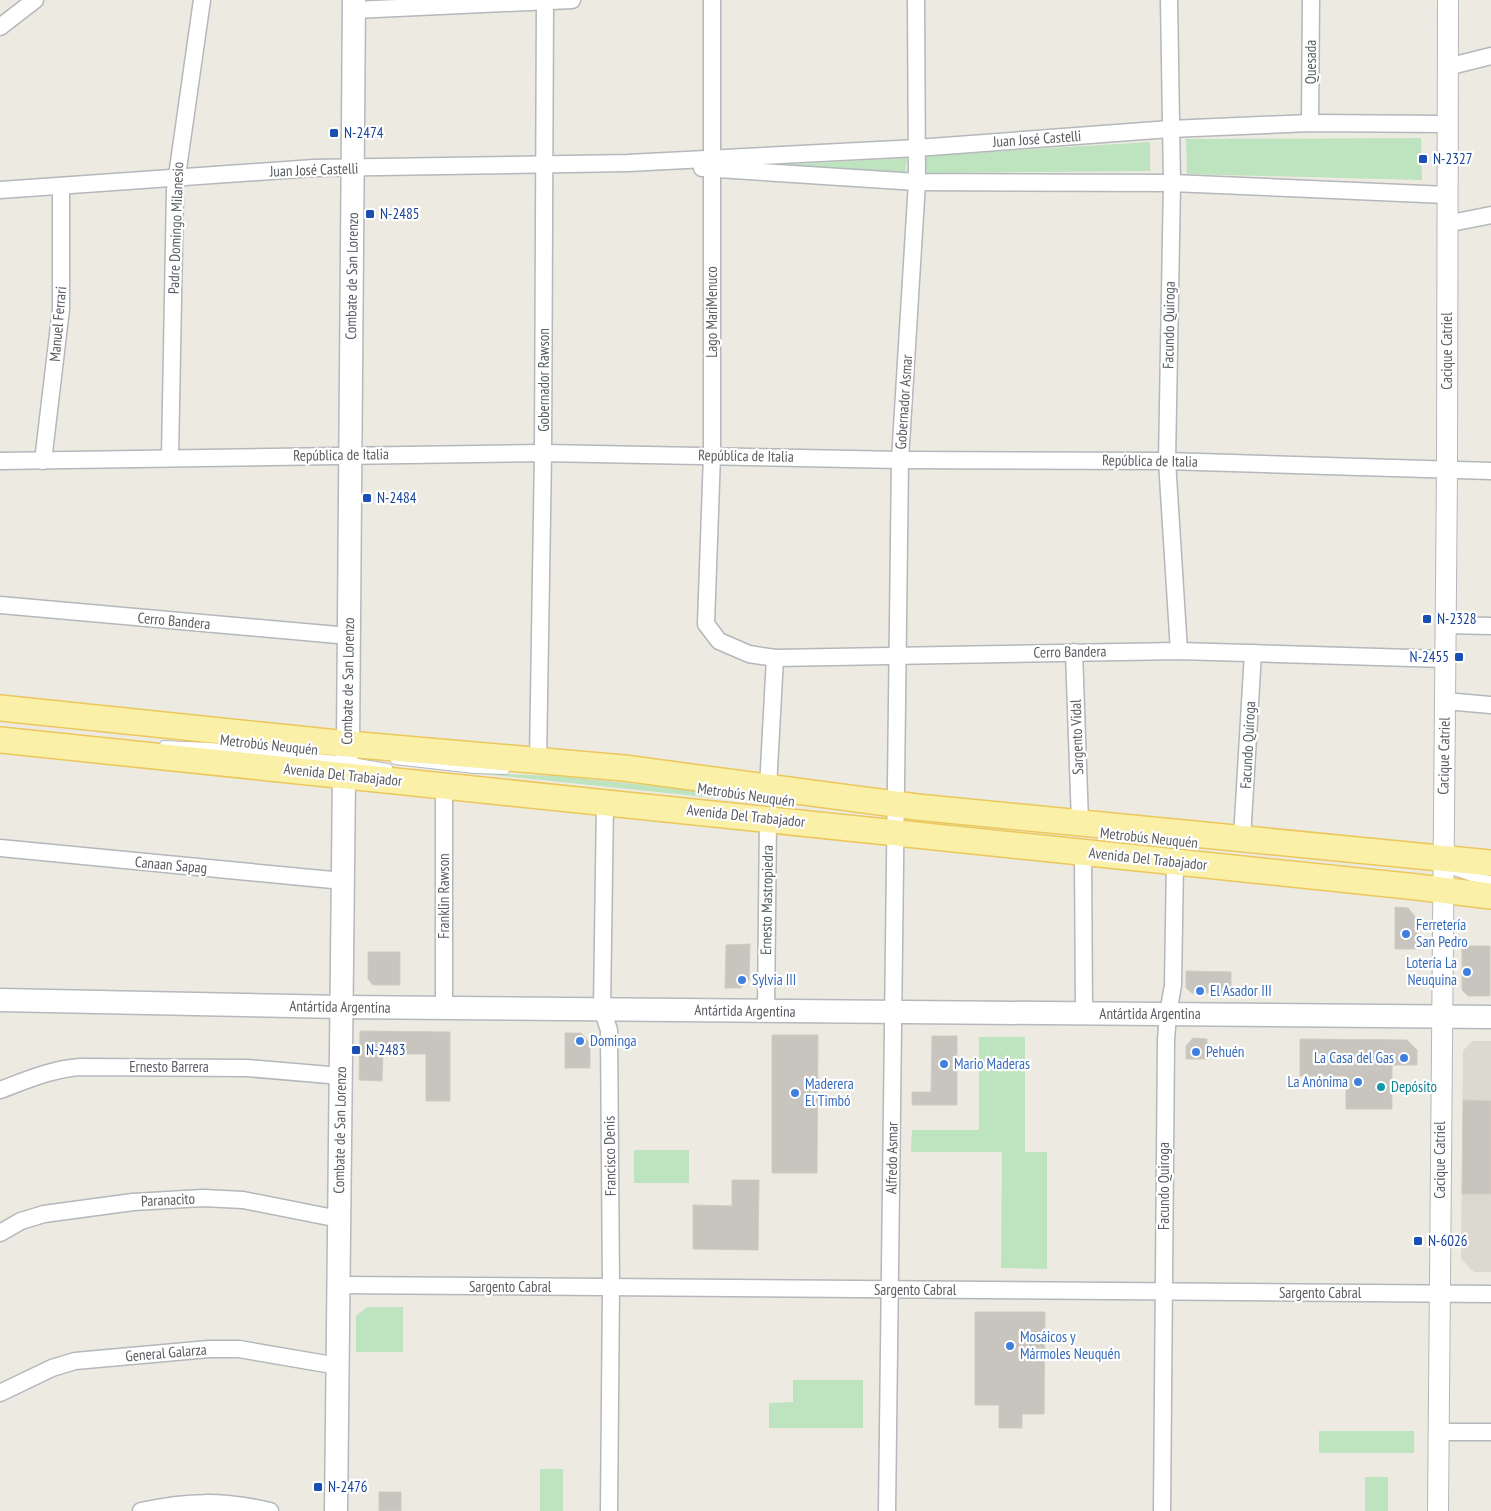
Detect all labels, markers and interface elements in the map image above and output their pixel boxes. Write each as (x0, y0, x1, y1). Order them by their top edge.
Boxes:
street label: Quesada (1301, 40, 1320, 84)
place label: N-2474 (344, 123, 384, 142)
street label: Juan José Castelli (991, 126, 1082, 151)
marker: N-2474 (328, 127, 340, 139)
place label: N-2327 (1433, 149, 1472, 168)
marker: N-2327 (1417, 153, 1429, 165)
street label: Juan José Castelli (268, 158, 359, 181)
street label: Padre Domingo Milanesio (164, 162, 187, 294)
place label: N-2485 (380, 204, 419, 223)
marker: N-2485 (364, 208, 376, 220)
street label: Combate de San Lorenzo (341, 212, 362, 340)
street label: Lago MariMenuco (702, 266, 721, 358)
street label: Facundo Quiroga (1158, 281, 1179, 369)
street label: Manuel Ferrari (45, 286, 70, 362)
street label: Cacique Catriel (1437, 312, 1456, 390)
street label: Gobernador Rawson (534, 328, 553, 432)
street label: Gobernador Asmar (891, 353, 916, 450)
street label: República de Italia (293, 444, 389, 465)
street label: República de Italia (698, 445, 794, 466)
street label: República de Italia (1102, 450, 1198, 471)
place label: N-2484 (377, 488, 417, 507)
marker: N-2484 (361, 492, 373, 504)
street label: Cerro Bandera (137, 608, 211, 633)
place label: N-2328 (1437, 609, 1476, 628)
marker: N-2328 (1421, 613, 1433, 625)
street label: Combate de San Lorenzo (337, 617, 358, 745)
street label: Cerro Bandera (1033, 641, 1107, 662)
place label: N-2455 (1410, 647, 1449, 666)
marker: N-2455 (1453, 651, 1465, 663)
street label: Sargento Vidal (1066, 699, 1087, 775)
street label: Facundo Quiroga (1236, 701, 1259, 789)
street label: Cacique Catriel (1433, 717, 1454, 795)
street label: Metrobús Neuquén (219, 730, 319, 759)
street label: Avenida Del Trabajador (283, 759, 404, 790)
street label: Metrobús Neuquén (696, 778, 796, 811)
street label: Avenida Del Trabajador (686, 800, 807, 831)
street label: Metrobús Neuquén (1099, 823, 1199, 852)
street label: Avenida Del Trabajador (1088, 843, 1209, 874)
street label: Ernesto Mastropiedra (756, 845, 777, 955)
street label: Canaan Sapag (134, 852, 208, 877)
street label: Franklin Rawson (434, 853, 453, 939)
place label: Ferretería San Pedro (1416, 915, 1468, 951)
marker: Ferretería San Pedro (1400, 928, 1412, 940)
place label: Lotería La Neuquina (1406, 953, 1457, 989)
marker: Lotería La Neuquina (1461, 966, 1473, 978)
place label: Sylvia III (752, 970, 796, 989)
marker: Sylvia III (736, 974, 748, 986)
place label: El Asador III (1210, 981, 1272, 1000)
marker: El Asador III (1194, 985, 1206, 997)
street label: Antártida Argentina (289, 996, 391, 1017)
street label: Antártida Argentina (694, 1000, 796, 1021)
street label: Antártida Argentina (1099, 1004, 1201, 1023)
place label: Dominga (590, 1031, 636, 1050)
marker: Dominga (574, 1035, 586, 1047)
place label: N-2483 (366, 1040, 405, 1059)
place label: Pehuén (1206, 1042, 1244, 1061)
marker: N-2483 (350, 1044, 362, 1056)
marker: Pehuén (1190, 1046, 1202, 1058)
place label: La Casa del Gas (1314, 1048, 1394, 1067)
marker: La Casa del Gas (1398, 1052, 1410, 1064)
place label: Mario Maderas (954, 1054, 1030, 1073)
street label: Ernesto Barrera (129, 1057, 209, 1076)
marker: Mario Maderas (938, 1058, 950, 1070)
street label: Combate de San Lorenzo (329, 1066, 350, 1194)
place label: La Anónima (1287, 1072, 1348, 1091)
place label: Maderera El Timbó (805, 1074, 854, 1110)
marker: La Anónima (1352, 1076, 1364, 1088)
place label: Depósito (1391, 1077, 1437, 1096)
marker: Depósito (1375, 1081, 1387, 1093)
marker: Maderera El Timbó (789, 1087, 801, 1099)
street label: Francisco Denis (599, 1116, 620, 1196)
street label: Alfredo Asmar (881, 1121, 902, 1194)
street label: Cacique Catriel (1430, 1121, 1449, 1199)
street label: Facundo Quiroga (1154, 1142, 1173, 1230)
street label: Paranacito (140, 1189, 196, 1210)
place label: N-6026 (1428, 1231, 1468, 1250)
marker: N-6026 (1412, 1235, 1424, 1247)
street label: Sargento Cabral (469, 1277, 552, 1296)
street label: Sargento Cabral (874, 1280, 957, 1299)
street label: Sargento Cabral (1279, 1283, 1362, 1302)
place label: Mosáicos y Mármoles Neuquén (1020, 1327, 1120, 1363)
street label: General Galarza (125, 1339, 207, 1366)
marker: Mosáicos y Mármoles Neuquén (1004, 1340, 1016, 1352)
place label: N-2476 (328, 1477, 368, 1496)
marker: N-2476 (312, 1481, 324, 1493)

